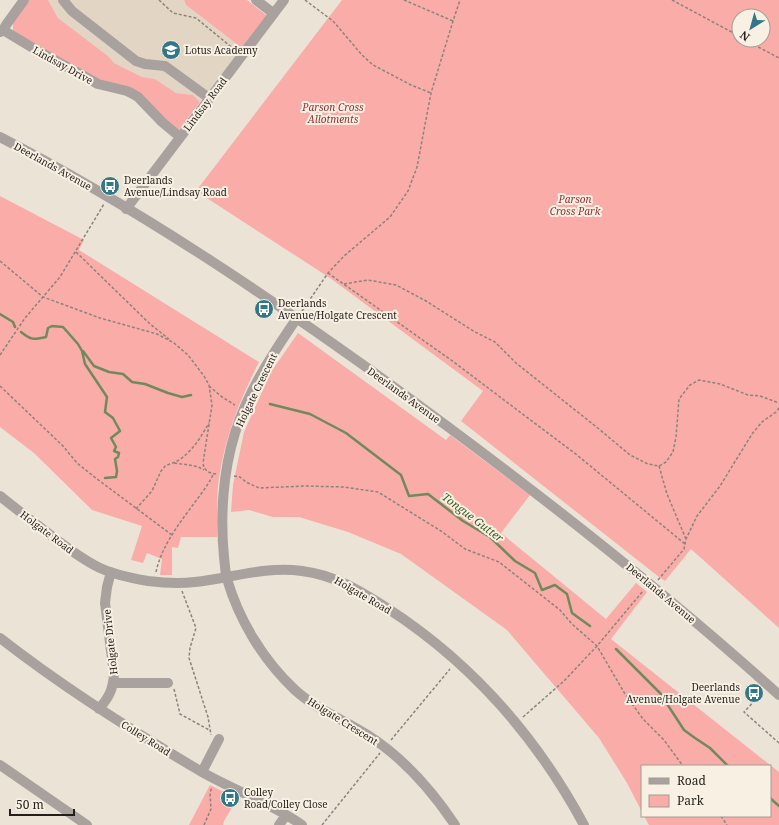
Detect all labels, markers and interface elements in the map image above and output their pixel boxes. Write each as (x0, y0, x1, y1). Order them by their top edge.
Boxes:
north arrow (731, 8, 771, 48)
text: N (736, 28, 753, 45)
school or university icon: Lotus Academy (160, 39, 182, 61)
street label: Lindsay Drive (31, 43, 95, 87)
place label: Lotus Academy (185, 43, 258, 57)
street label: Lindsay Road (180, 74, 230, 134)
park label: Parson Cross Allotments (301, 100, 364, 126)
street label: Deerlands Avenue (12, 139, 94, 193)
place label: Deerlands Avenue/Lindsay Road (124, 173, 227, 199)
bus stop icon: Deerlands Avenue/Lindsay Road (99, 175, 121, 197)
park label: Parson Cross Park (550, 192, 601, 218)
place label: Deerlands Avenue/Holgate Crescent (278, 296, 397, 322)
bus stop icon: Deerlands Avenue/Holgate Crescent (253, 298, 275, 320)
street label: Holgate Crescent (232, 350, 280, 429)
street label: Deerlands Avenue (365, 364, 443, 426)
water label: Tongue Gutter (439, 489, 508, 546)
street label: Holgate Road (17, 507, 77, 557)
street label: Deerlands Avenue (623, 560, 699, 626)
street label: Holgate Road (332, 573, 394, 617)
street label: Holgate Drive (100, 609, 120, 675)
place label: Deerlands Avenue/Holgate Avenue (626, 680, 740, 706)
bus stop icon: Deerlands Avenue/Holgate Avenue (743, 682, 765, 704)
street label: Holgate Crescent (305, 694, 381, 748)
street label: Colley Road (119, 717, 173, 759)
legend (641, 765, 771, 817)
text: Road (677, 772, 707, 789)
place label: Colley Road/Colley Close (244, 785, 328, 811)
bus stop icon: Colley Road/Colley Close (219, 787, 241, 809)
scale bar (10, 791, 74, 817)
text: Park (677, 792, 705, 809)
text: 50 m (16, 796, 44, 813)

